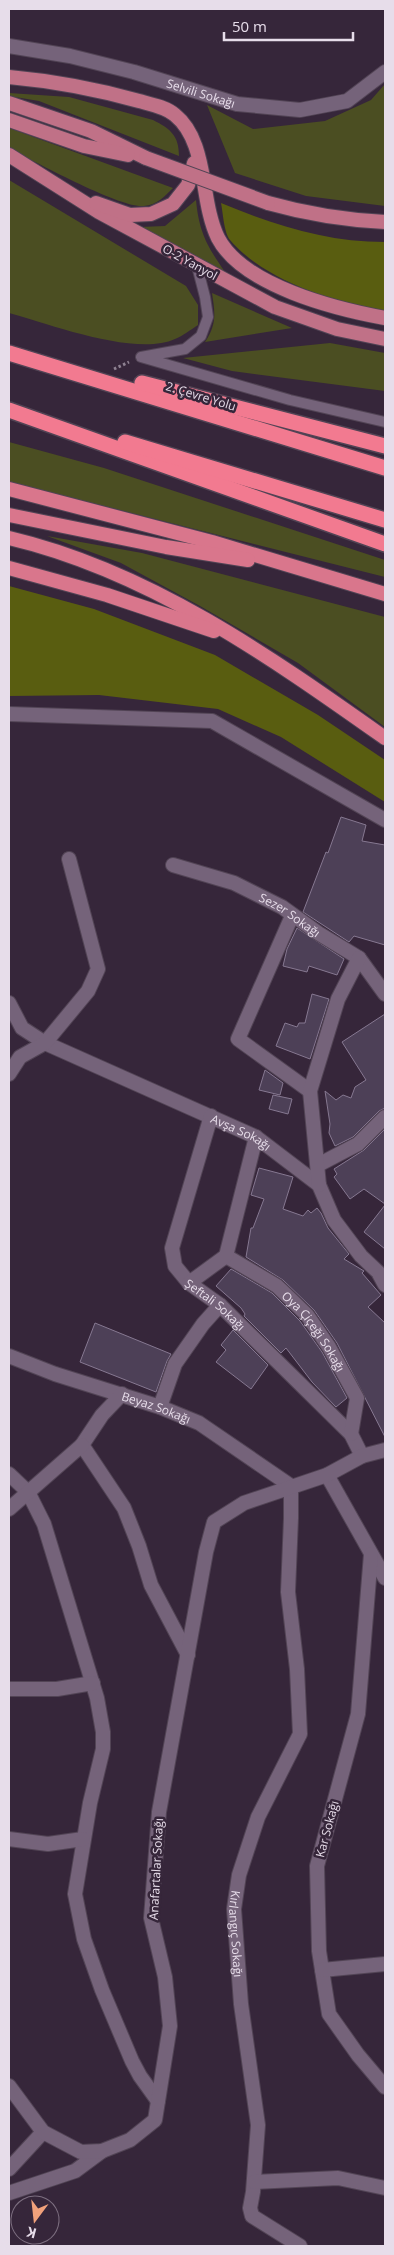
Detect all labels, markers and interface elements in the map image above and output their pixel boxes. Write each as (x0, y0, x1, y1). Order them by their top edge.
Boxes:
scale bar (224, 10, 353, 42)
text: 50 m (232, 16, 267, 36)
street label: Selvili Sokağı (165, 74, 237, 111)
street label: O-2 Yanyol (160, 240, 220, 284)
street label: 2. Çevre Yolu (164, 377, 238, 415)
street label: Sezer Sokağı (256, 889, 324, 941)
street label: Avşa Sokağı (208, 1110, 275, 1154)
street label: Şeftali Sokağı (182, 1274, 249, 1334)
street label: Oya Çiçeği Sokağı (278, 1287, 349, 1375)
street label: Beyaz Sokağı (120, 1387, 193, 1427)
street label: Kar Sokağı (311, 1799, 343, 1859)
street label: Anafartalar Sokağı (145, 1818, 167, 1920)
street label: Kırlangıç Sokağı (225, 1889, 248, 1978)
north arrow (10, 2195, 60, 2245)
text: K (24, 2222, 38, 2243)

